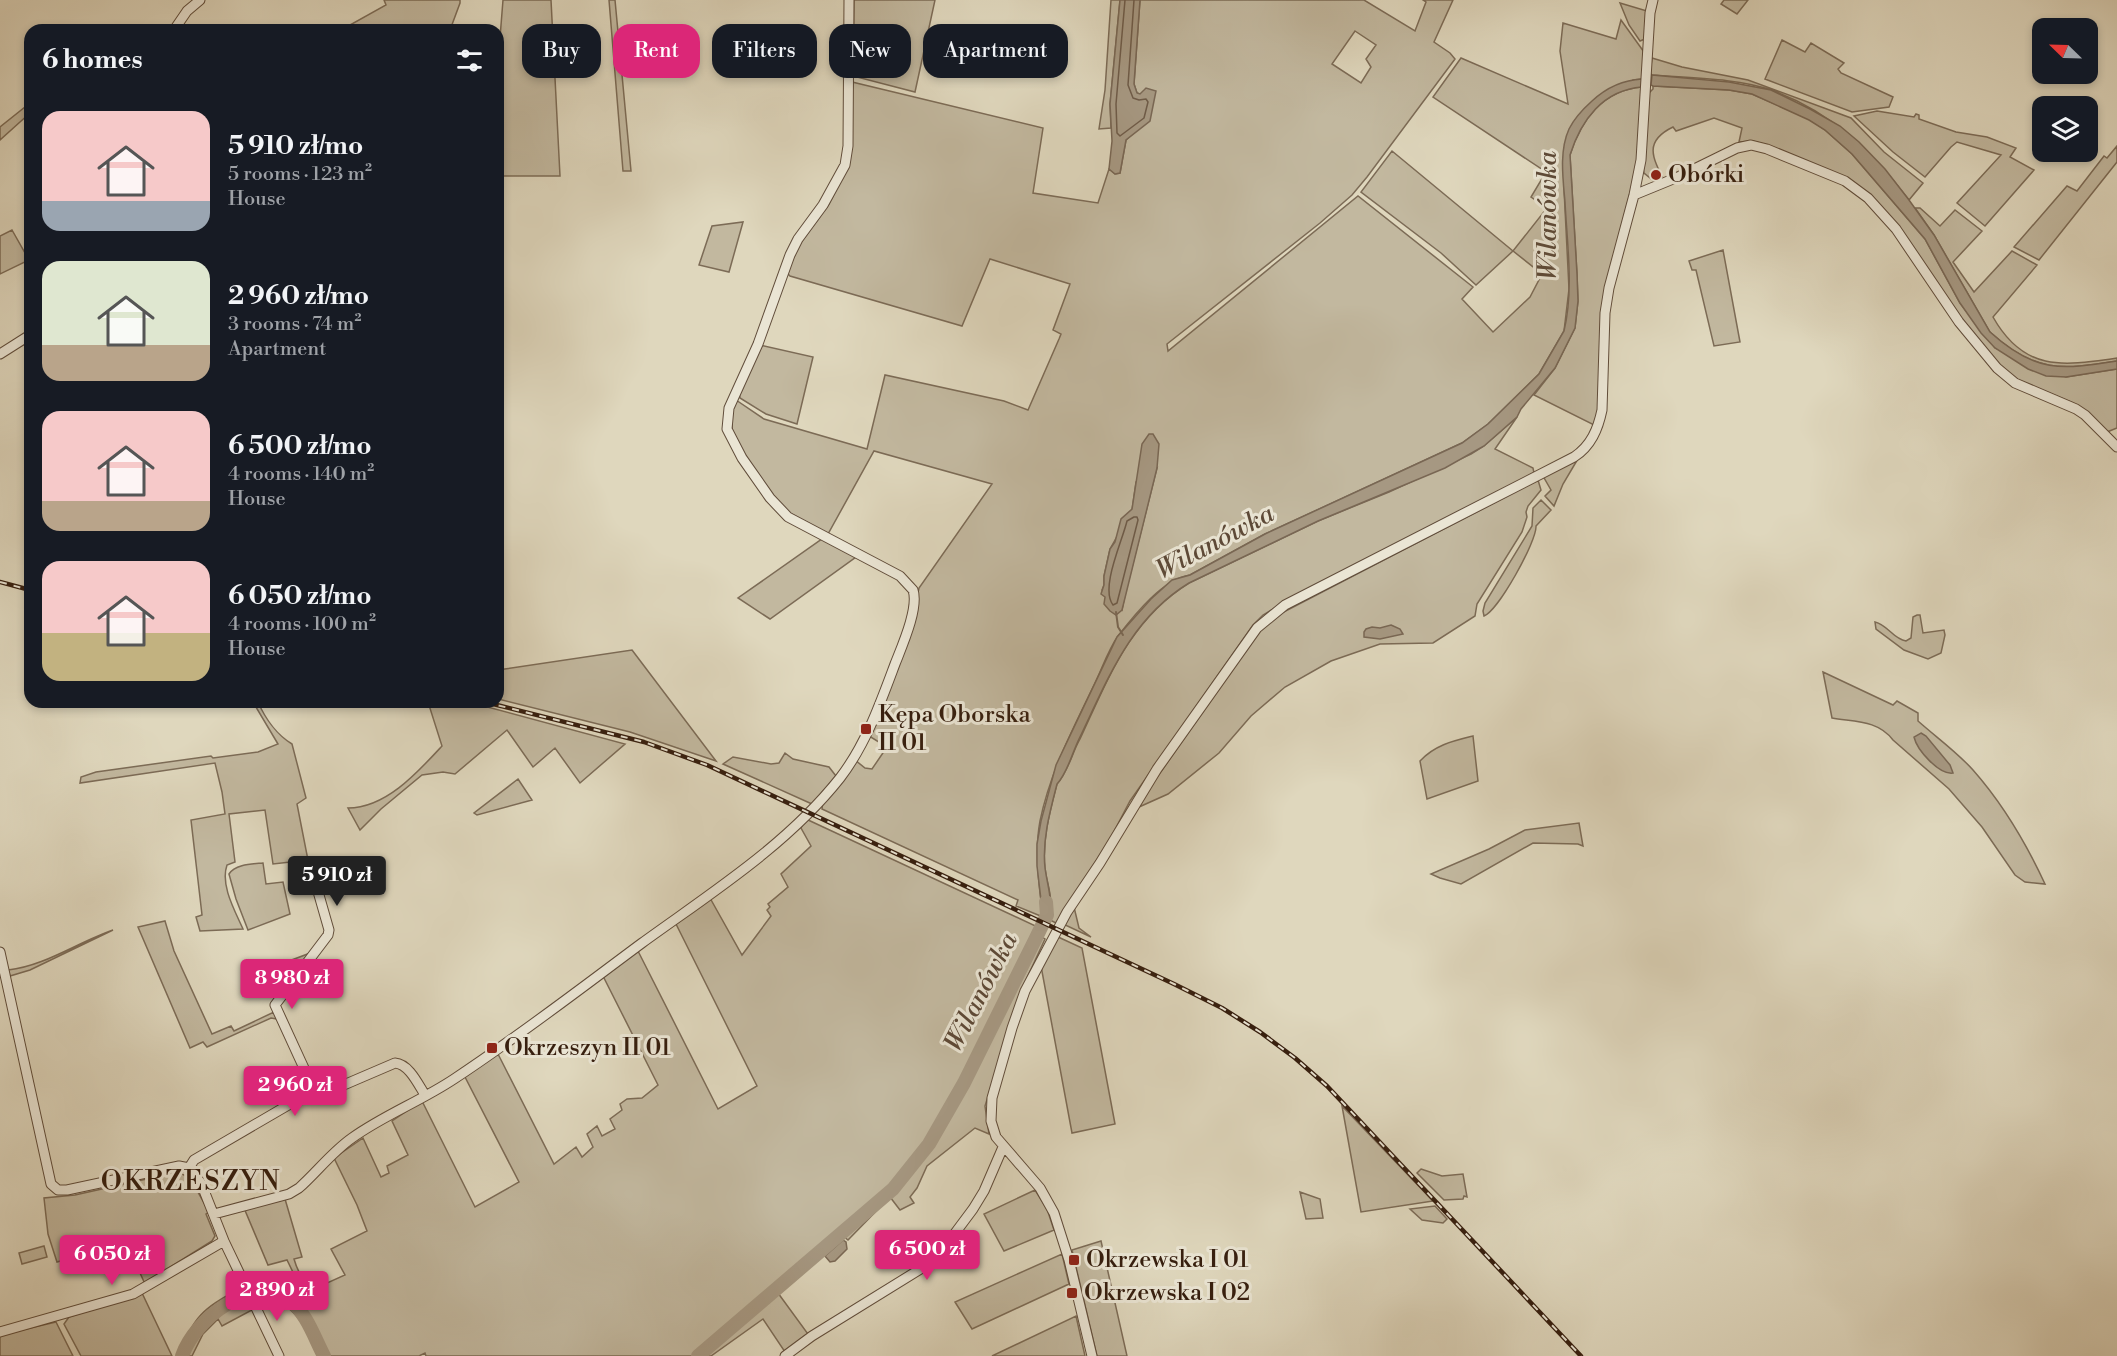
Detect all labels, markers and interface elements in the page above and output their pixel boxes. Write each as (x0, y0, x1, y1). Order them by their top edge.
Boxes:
north arrow (2032, 18, 2098, 84)
map controls (2032, 18, 2098, 162)
chip: Buy (522, 24, 601, 78)
chip: Rent (613, 24, 700, 78)
chip: Filters (712, 24, 817, 78)
chip: New (829, 24, 911, 78)
chip: Apartment (923, 24, 1068, 78)
text: 6 homes (42, 44, 143, 76)
icon: filters (453, 44, 486, 77)
button: layers (2032, 96, 2098, 162)
text: 5 910 zł/mo (228, 130, 363, 162)
icon: home (90, 135, 162, 207)
water label: Wilanówka (1532, 151, 1564, 281)
place label: Obórki (1668, 160, 1745, 190)
text: 5 rooms · 123 m² (228, 162, 372, 187)
marker: Obórki (1649, 168, 1663, 182)
text: House (228, 187, 286, 212)
text: 2 960 zł/mo (228, 280, 369, 312)
icon: home (90, 285, 162, 357)
text: 3 rooms · 74 m² (228, 312, 361, 337)
text: Apartment (228, 337, 326, 362)
text: 6 500 zł/mo (228, 430, 371, 462)
icon: home (90, 435, 162, 507)
text: 4 rooms · 140 m² (228, 462, 374, 487)
text: House (228, 487, 286, 512)
water label: Wilanówka (1150, 497, 1280, 586)
text: 6 050 zł/mo (228, 580, 371, 612)
icon: home (90, 585, 162, 657)
text: 4 rooms · 100 m² (228, 612, 376, 637)
text: House (228, 637, 286, 662)
place label: Kępa Oborska II 01 (878, 700, 1032, 758)
marker: Kępa Oborska II 01 (859, 722, 873, 736)
pin: 5 910 zł (275, 856, 399, 907)
text: 5 910 zł (302, 863, 372, 888)
water label: Wilanówka (937, 927, 1025, 1057)
pin: 8 980 zł (230, 959, 354, 1010)
text: 8 980 zł (254, 966, 330, 991)
place label: Okrzeszyn II 01 (504, 1033, 672, 1063)
marker: Okrzeszyn II 01 (485, 1041, 499, 1055)
pin: 2 960 zł (233, 1066, 357, 1117)
text: 2 960 zł (258, 1073, 332, 1098)
district label: OKRZESZYN (101, 1165, 281, 1199)
pin: 6 500 zł (865, 1230, 989, 1281)
pin: 6 050 zł (50, 1235, 174, 1286)
text: 6 500 zł (889, 1237, 965, 1262)
text: 6 050 zł (74, 1242, 150, 1267)
place label: Okrzewska I 01 (1086, 1245, 1249, 1275)
marker: Okrzewska I 01 (1067, 1253, 1081, 1267)
pin: 2 890 zł (215, 1271, 339, 1322)
text: 2 890 zł (240, 1278, 314, 1303)
place label: Okrzewska I 02 (1084, 1278, 1250, 1308)
marker: Okrzewska I 02 (1065, 1286, 1079, 1300)

